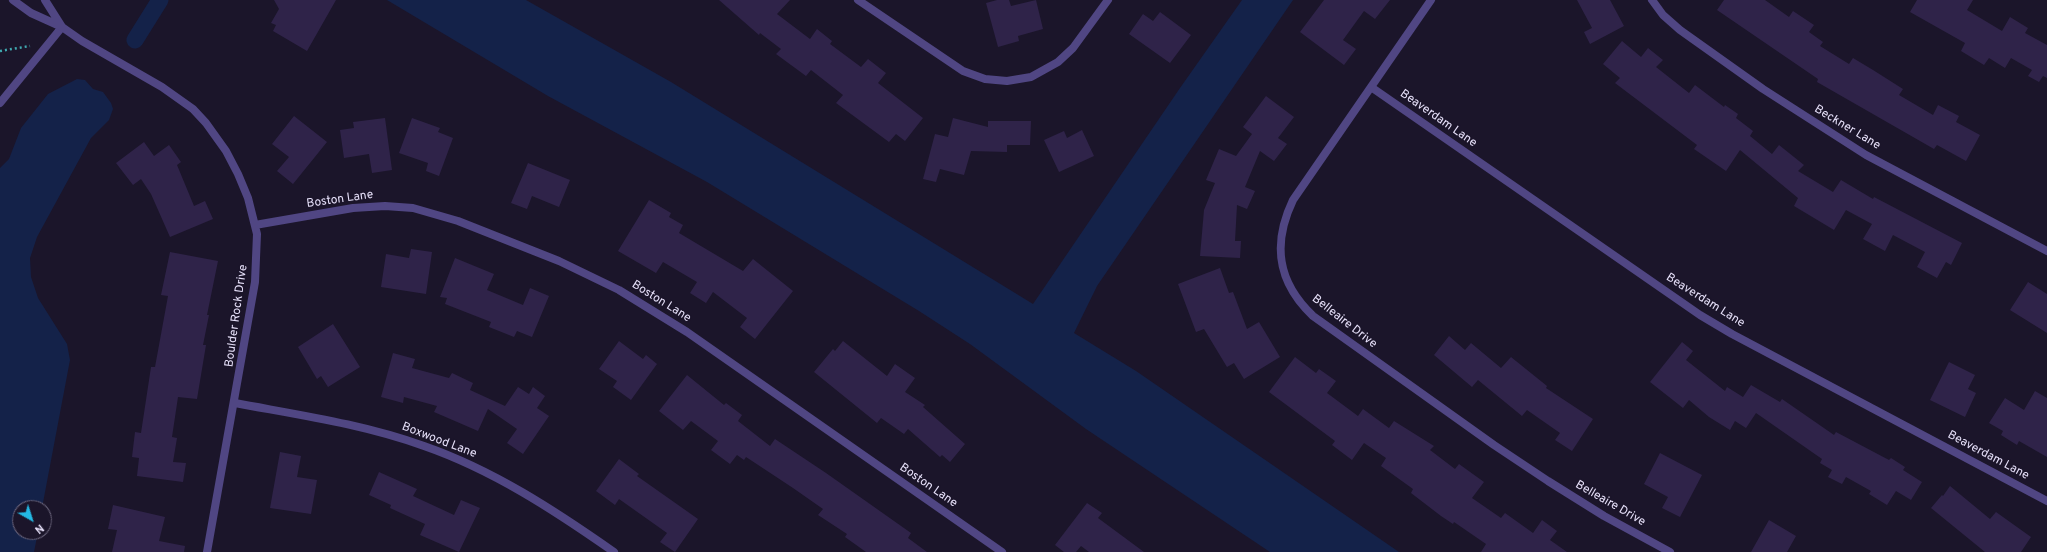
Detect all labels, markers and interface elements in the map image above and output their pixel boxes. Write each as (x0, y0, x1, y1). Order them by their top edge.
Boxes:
street label: Beaverdam Lane (1397, 87, 1479, 151)
street label: Beckner Lane (1811, 103, 1883, 153)
street label: Boston Lane (306, 188, 374, 212)
street label: Boulder Rock Drive (223, 264, 251, 368)
street label: Beaverdam Lane (1663, 271, 1747, 331)
street label: Boston Lane (629, 278, 693, 326)
street label: Belleaire Drive (1309, 292, 1379, 352)
street label: Boxwood Lane (400, 420, 478, 462)
street label: Beaverdam Lane (1945, 428, 2031, 484)
street label: Boston Lane (896, 461, 960, 511)
street label: Belleaire Drive (1572, 478, 1648, 530)
north arrow (12, 500, 52, 540)
text: N (31, 521, 46, 536)

